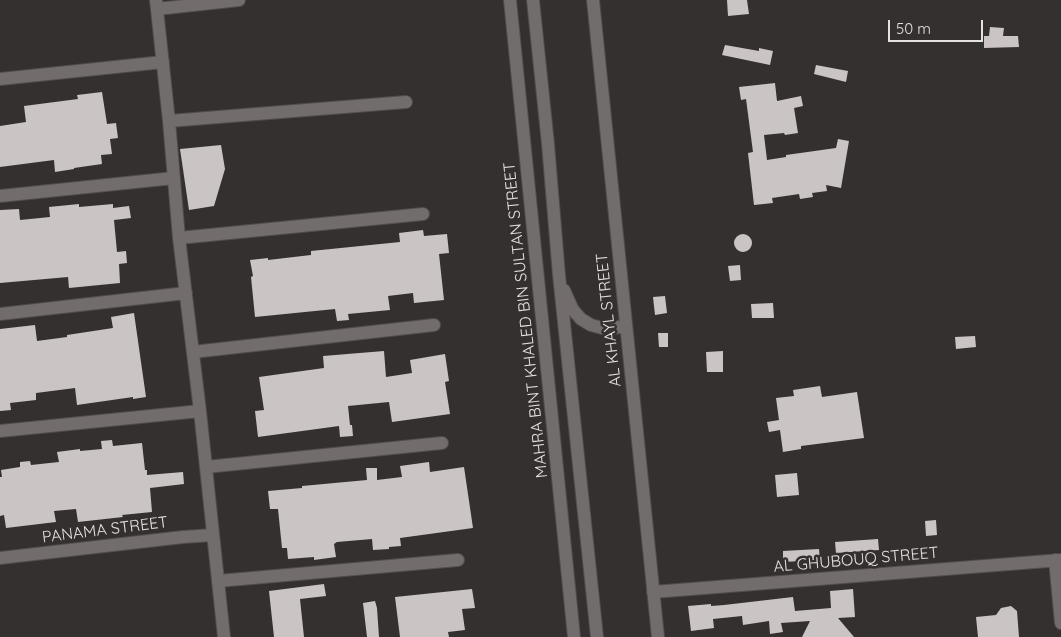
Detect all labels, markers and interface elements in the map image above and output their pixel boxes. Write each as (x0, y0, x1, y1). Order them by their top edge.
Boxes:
scale bar (891, 10, 986, 42)
text: 50 m (896, 19, 931, 38)
street label: MAHRA BINT KHALED BIN SULTAN STREET (500, 161, 552, 479)
street label: AL KHAYL STREET (592, 252, 626, 388)
street label: PANAMA STREET (41, 513, 169, 547)
street label: AL GHUBOUQ STREET (773, 543, 939, 577)

